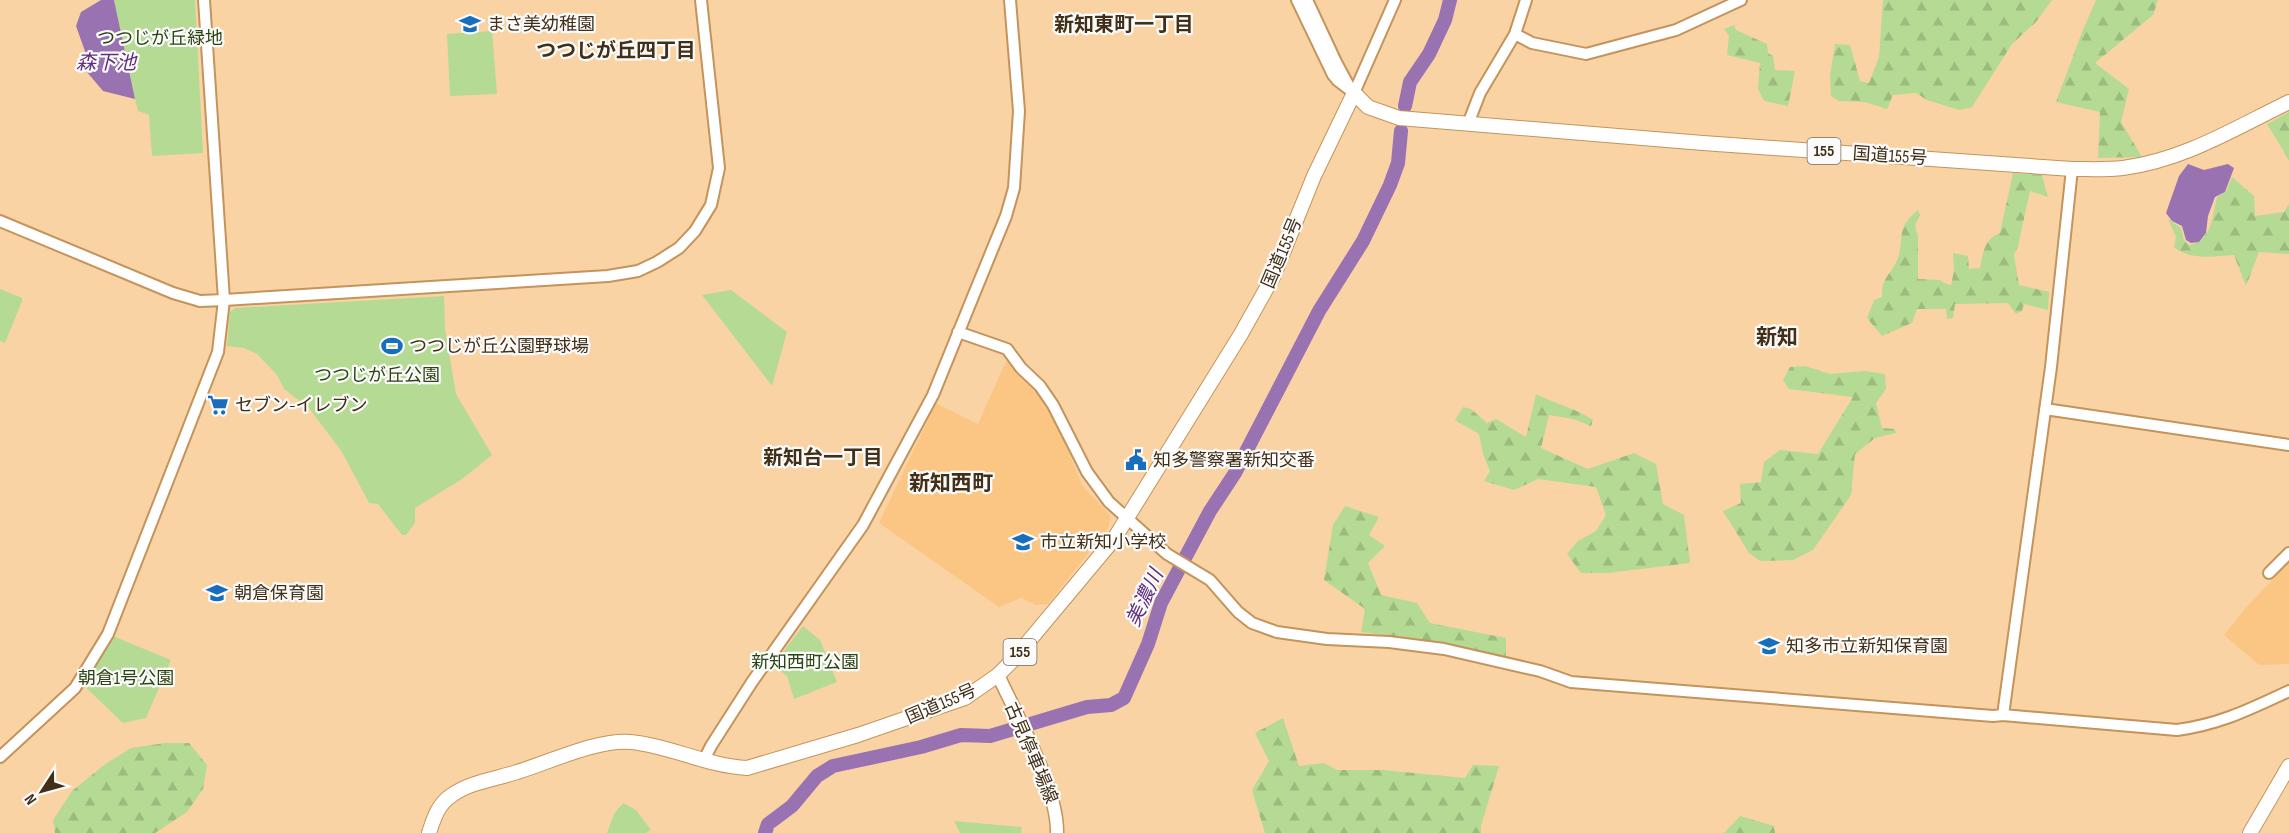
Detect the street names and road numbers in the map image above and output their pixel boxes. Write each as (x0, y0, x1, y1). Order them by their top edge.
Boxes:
road number: 155 (1808, 138, 1840, 164)
street label: 国道155号 (1852, 143, 1928, 169)
street label: 国道155号 (1258, 214, 1306, 292)
road number: 155 (1004, 639, 1036, 665)
street label: 国道155号 (902, 680, 980, 728)
street label: 古見停車場線 (1000, 699, 1062, 807)

